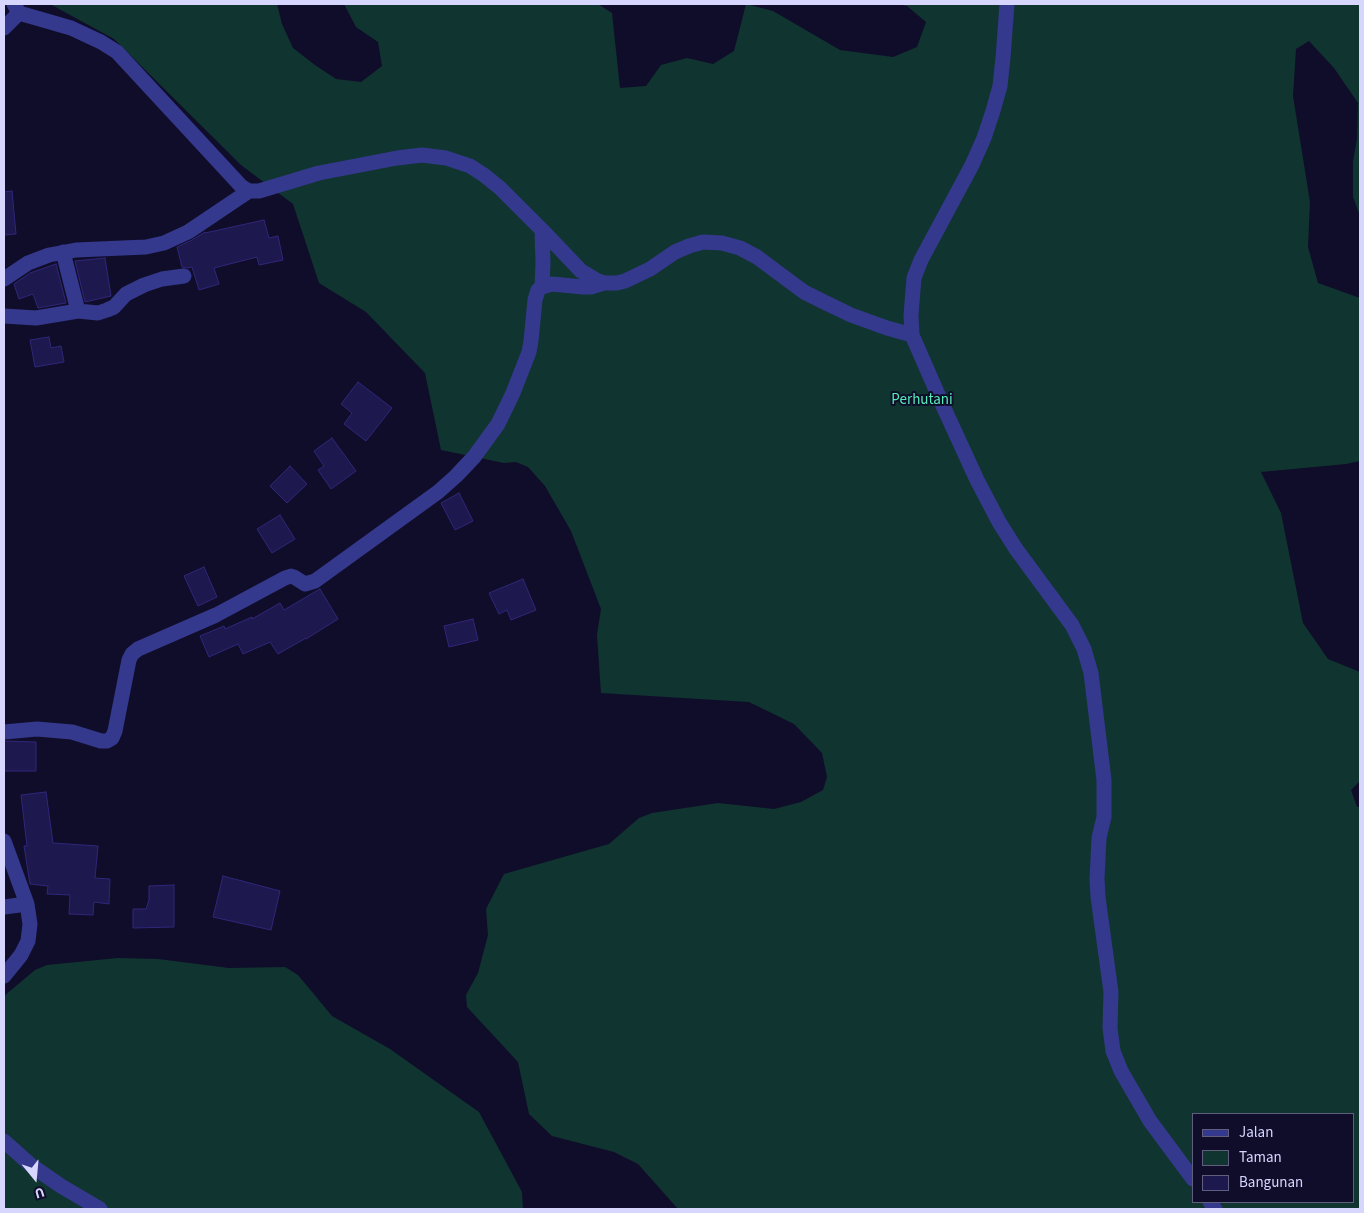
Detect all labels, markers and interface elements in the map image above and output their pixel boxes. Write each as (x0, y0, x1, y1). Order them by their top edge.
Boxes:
park label: Perhutani (891, 392, 953, 410)
legend (1192, 1113, 1354, 1203)
text: Jalan (1239, 1122, 1273, 1143)
text: Taman (1239, 1147, 1282, 1168)
north arrow (10, 1153, 60, 1203)
text: Bangunan (1239, 1172, 1303, 1193)
text: U (32, 1181, 47, 1203)

